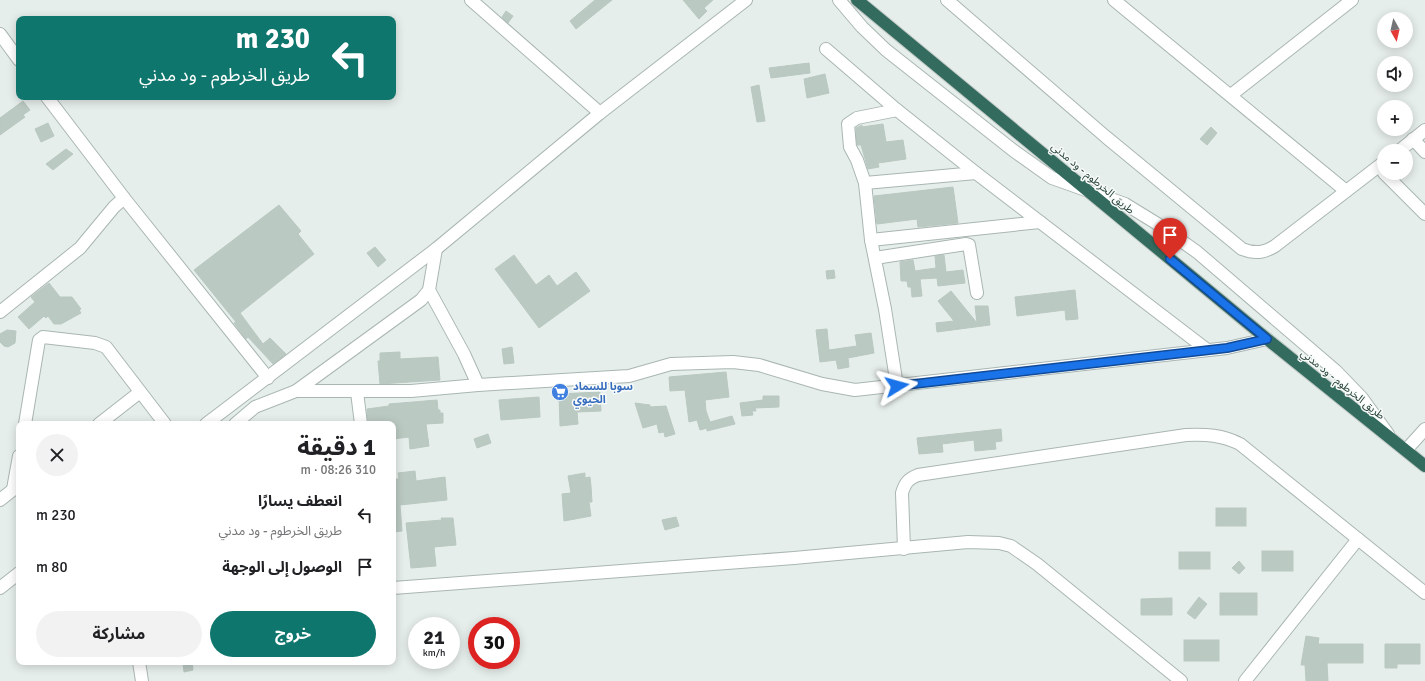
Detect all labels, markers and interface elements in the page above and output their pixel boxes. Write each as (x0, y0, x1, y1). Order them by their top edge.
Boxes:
north arrow (1377, 12, 1413, 48)
map controls (1377, 12, 1413, 180)
text: 230 m (236, 22, 310, 56)
icon: left (324, 32, 376, 84)
button: sound (1377, 56, 1413, 92)
text: طريق الخرطوم - ود مدني (139, 64, 310, 86)
button: + (1377, 100, 1413, 136)
street label: طريق الخرطوم - ود مدني (1047, 140, 1137, 219)
button: − (1377, 144, 1413, 180)
pin (1153, 218, 1187, 259)
icon: arrive (1159, 224, 1181, 246)
street label: طريق الخرطوم - ود مدني (1296, 346, 1387, 424)
position arrow (876, 365, 918, 407)
place label: سوبا للسماد الحيوي (573, 380, 633, 409)
supermarket icon: سوبا للسماد الحيوي (550, 382, 570, 402)
text: 1 دقيقة (297, 432, 376, 462)
button: close (36, 434, 78, 476)
text: 310 m · 08:26 (300, 462, 376, 478)
text: انعطف يسارًا (258, 492, 342, 510)
icon: left (354, 504, 376, 526)
text: 230 m (36, 506, 76, 524)
text: طريق الخرطوم - ود مدني (218, 523, 342, 539)
icon: arrive (354, 556, 376, 578)
text: 80 m (36, 558, 67, 576)
text: الوصول إلى الوجهة (222, 558, 342, 576)
button: مشاركة (36, 611, 202, 657)
button: خروج (210, 611, 376, 657)
speed limit sign: 30 (468, 617, 520, 669)
text: 21 (423, 625, 445, 650)
text: km/h (423, 647, 445, 659)

